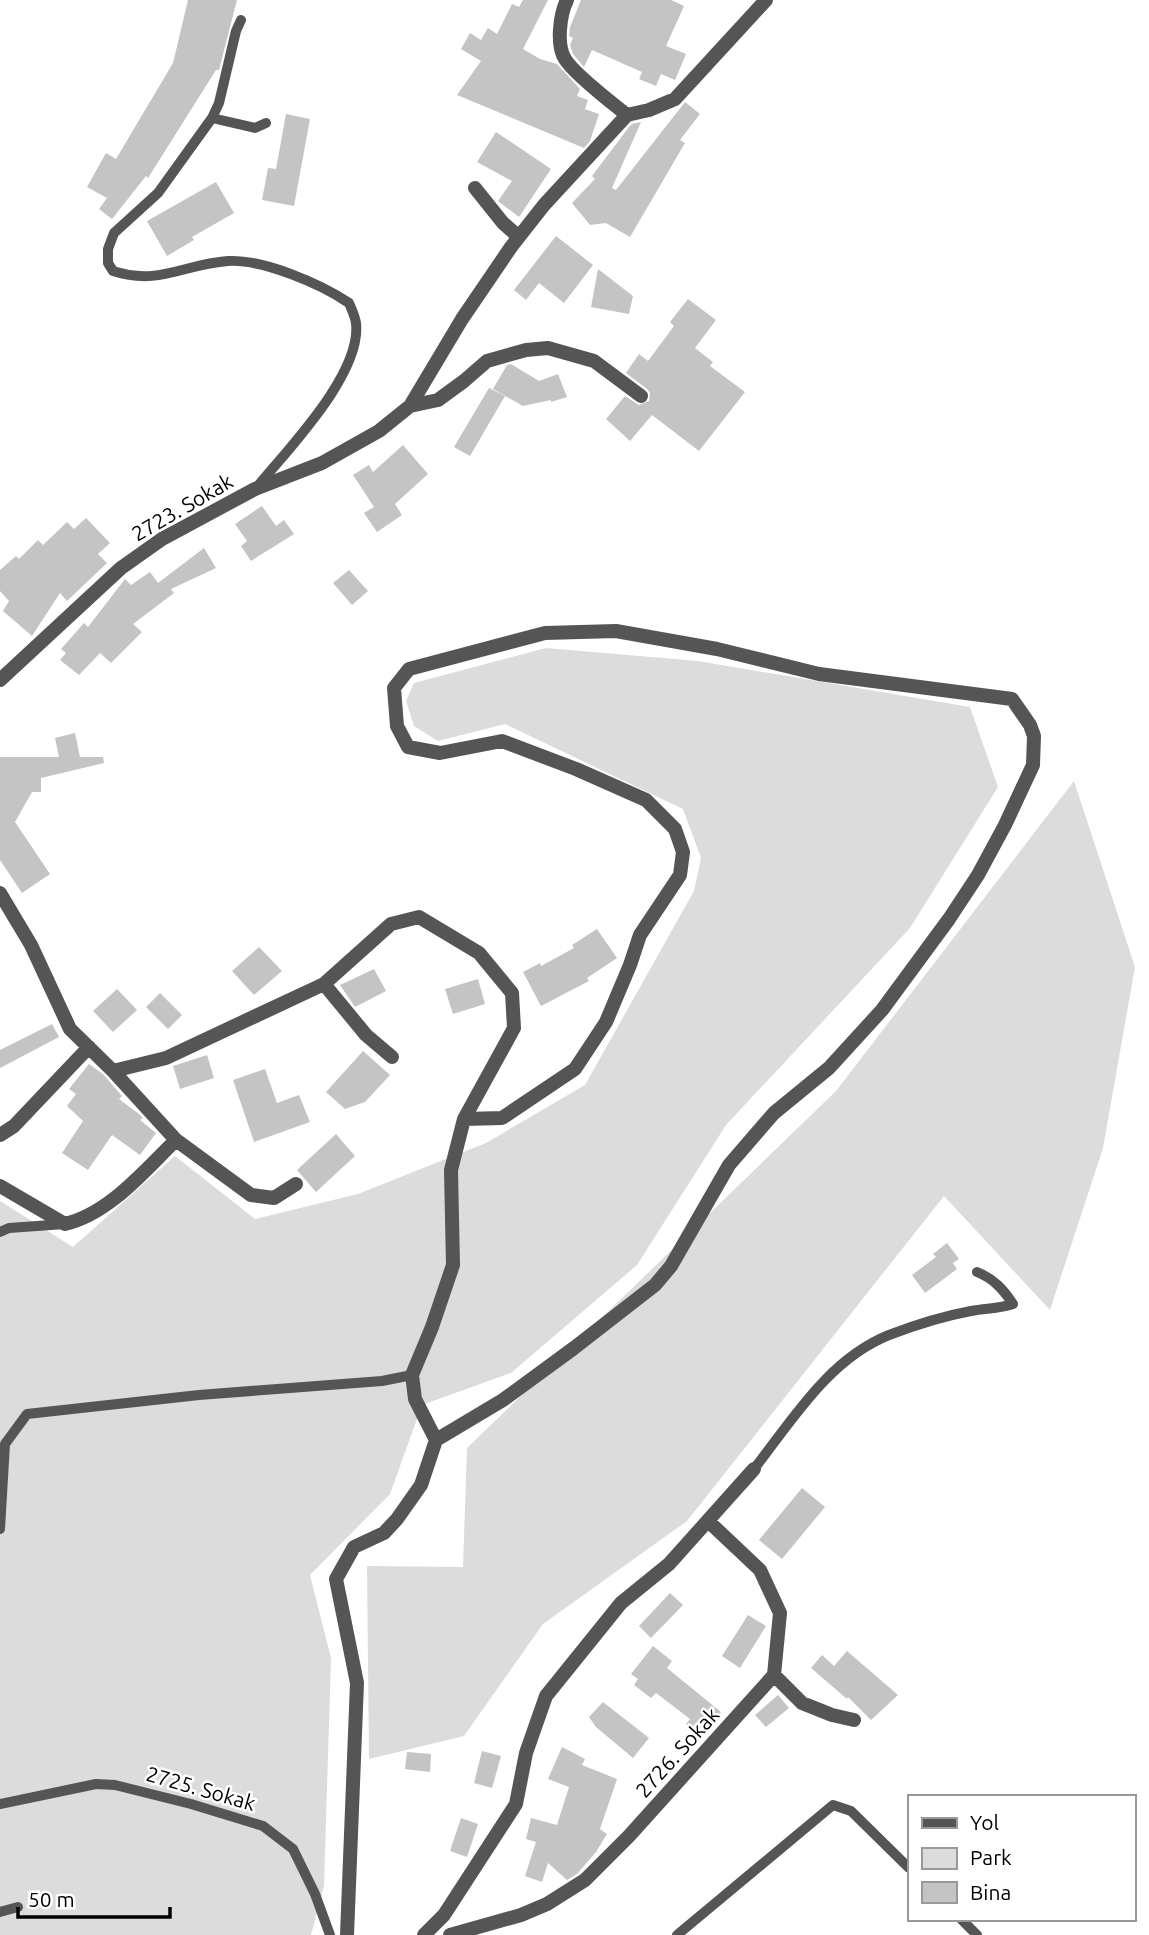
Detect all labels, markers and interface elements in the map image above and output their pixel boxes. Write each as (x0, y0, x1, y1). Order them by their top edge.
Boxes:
street label: 2723. Sokak (127, 468, 237, 546)
street label: 2726. Sokak (630, 1702, 724, 1802)
street label: 2725. Sokak (144, 1761, 259, 1815)
legend (908, 1795, 1135, 1921)
text: Yol (970, 1810, 999, 1834)
text: Park (970, 1845, 1012, 1869)
scale bar (18, 1876, 170, 1920)
text: Bina (970, 1880, 1011, 1904)
text: 50 m (28, 1887, 75, 1911)

